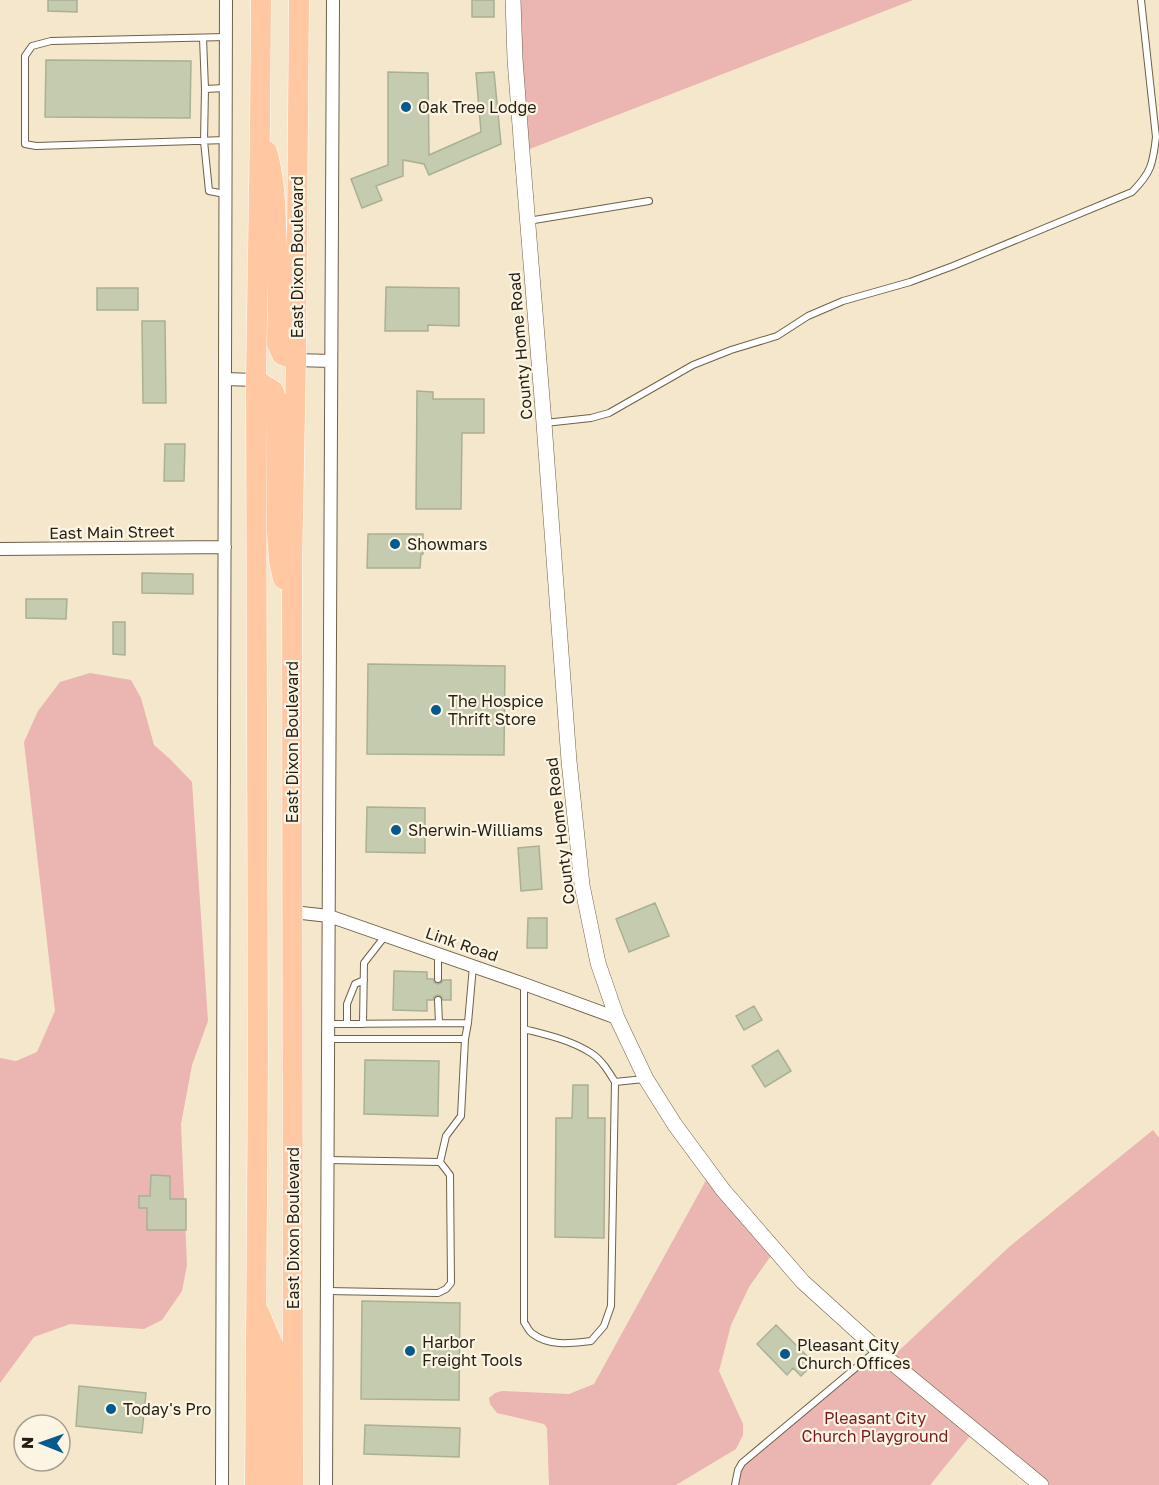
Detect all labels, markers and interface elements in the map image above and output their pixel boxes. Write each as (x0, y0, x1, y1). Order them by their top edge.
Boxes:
place label: Oak Tree Lodge (418, 97, 537, 117)
marker: Oak Tree Lodge (399, 100, 413, 114)
street label: East Dixon Boulevard (287, 176, 307, 338)
street label: County Home Road (504, 271, 536, 421)
street label: East Main Street (49, 521, 175, 543)
place label: Showmars (407, 534, 487, 554)
marker: Showmars (388, 537, 402, 551)
street label: East Dixon Boulevard (282, 661, 302, 823)
place label: The Hospice Thrift Store (448, 691, 543, 729)
marker: The Hospice Thrift Store (429, 703, 443, 717)
street label: County Home Road (541, 756, 579, 906)
place label: Sherwin-Williams (408, 820, 543, 840)
marker: Sherwin-Williams (389, 823, 403, 837)
street label: Link Road (423, 922, 501, 966)
street label: East Dixon Boulevard (283, 1147, 303, 1309)
place label: Harbor Freight Tools (422, 1332, 522, 1370)
place label: Pleasant City Church Offices (797, 1335, 911, 1373)
marker: Harbor Freight Tools (403, 1344, 417, 1358)
marker: Pleasant City Church Offices (778, 1347, 792, 1361)
place label: Today's Pro (123, 1399, 211, 1419)
marker: Today's Pro (104, 1402, 118, 1416)
park label: Pleasant City Church Playground (802, 1408, 948, 1446)
north arrow (12, 1413, 72, 1473)
text: N (17, 1436, 37, 1449)

